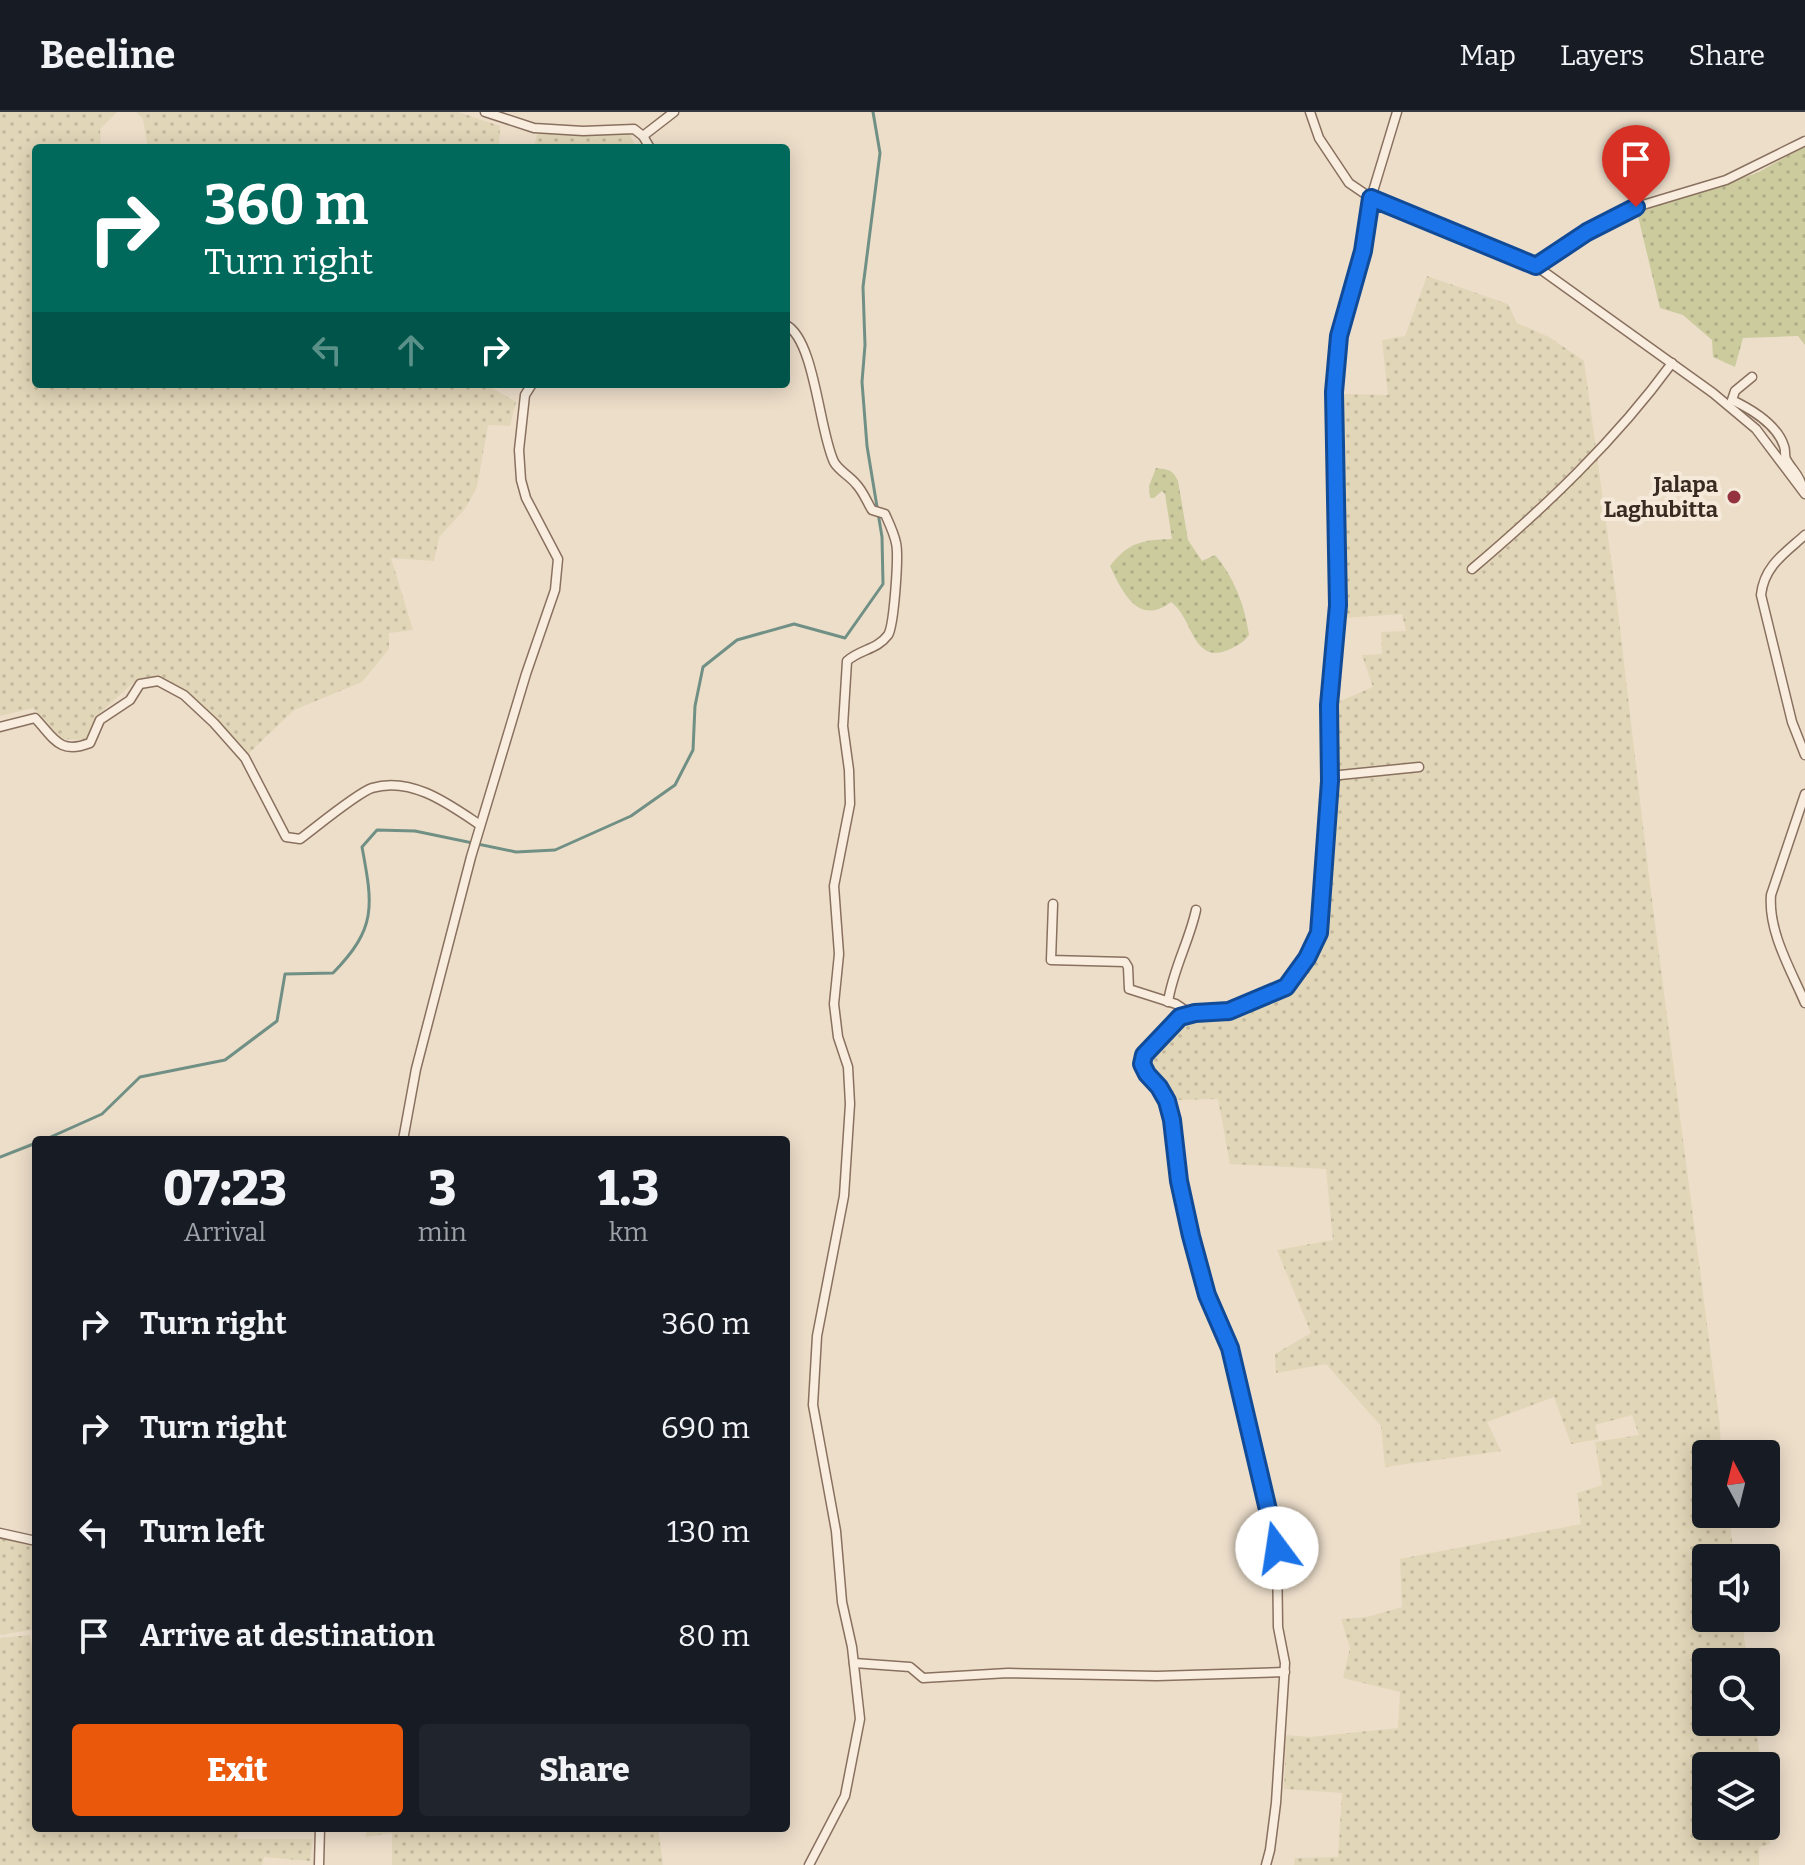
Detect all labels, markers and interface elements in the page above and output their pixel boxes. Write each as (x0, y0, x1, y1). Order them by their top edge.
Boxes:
text: Beeline (40, 32, 175, 78)
text: Map (1459, 39, 1516, 72)
text: Layers (1560, 39, 1644, 72)
text: Share (1688, 39, 1765, 72)
pin (1602, 125, 1670, 207)
icon: arrive (1614, 137, 1658, 181)
text: 360 m (204, 172, 368, 239)
icon: right (72, 176, 176, 280)
text: Turn right (204, 240, 373, 284)
icon: left (305, 328, 349, 372)
icon: ahead (389, 328, 433, 372)
icon: right (473, 328, 517, 372)
place label: Jalapa Laghubitta (1604, 471, 1719, 523)
marker: Jalapa Laghubitta (1725, 488, 1743, 506)
text: 07:23 (163, 1160, 287, 1218)
text: 3 (428, 1160, 456, 1218)
text: 1.3 (598, 1160, 659, 1218)
text: Arrival (184, 1217, 266, 1248)
text: min (418, 1217, 467, 1248)
text: km (609, 1217, 648, 1248)
icon: right (72, 1302, 116, 1346)
text: Turn right (140, 1306, 287, 1342)
text: 360 m (661, 1306, 750, 1342)
icon: right (72, 1406, 116, 1450)
text: Turn right (140, 1410, 287, 1446)
text: 690 m (661, 1410, 750, 1446)
north arrow (1692, 1440, 1780, 1528)
map controls (1692, 1440, 1780, 1840)
position arrow (1235, 1506, 1319, 1590)
icon: left (72, 1510, 116, 1554)
text: Turn left (140, 1514, 265, 1550)
text: 130 m (667, 1514, 750, 1550)
button: sound (1692, 1544, 1780, 1632)
icon: arrive (72, 1614, 116, 1658)
text: Arrive at destination (140, 1618, 435, 1654)
text: 80 m (678, 1618, 750, 1654)
button: search (1692, 1648, 1780, 1736)
button: Exit (72, 1724, 403, 1816)
button: Share (419, 1724, 750, 1816)
button: layers (1692, 1752, 1780, 1840)

